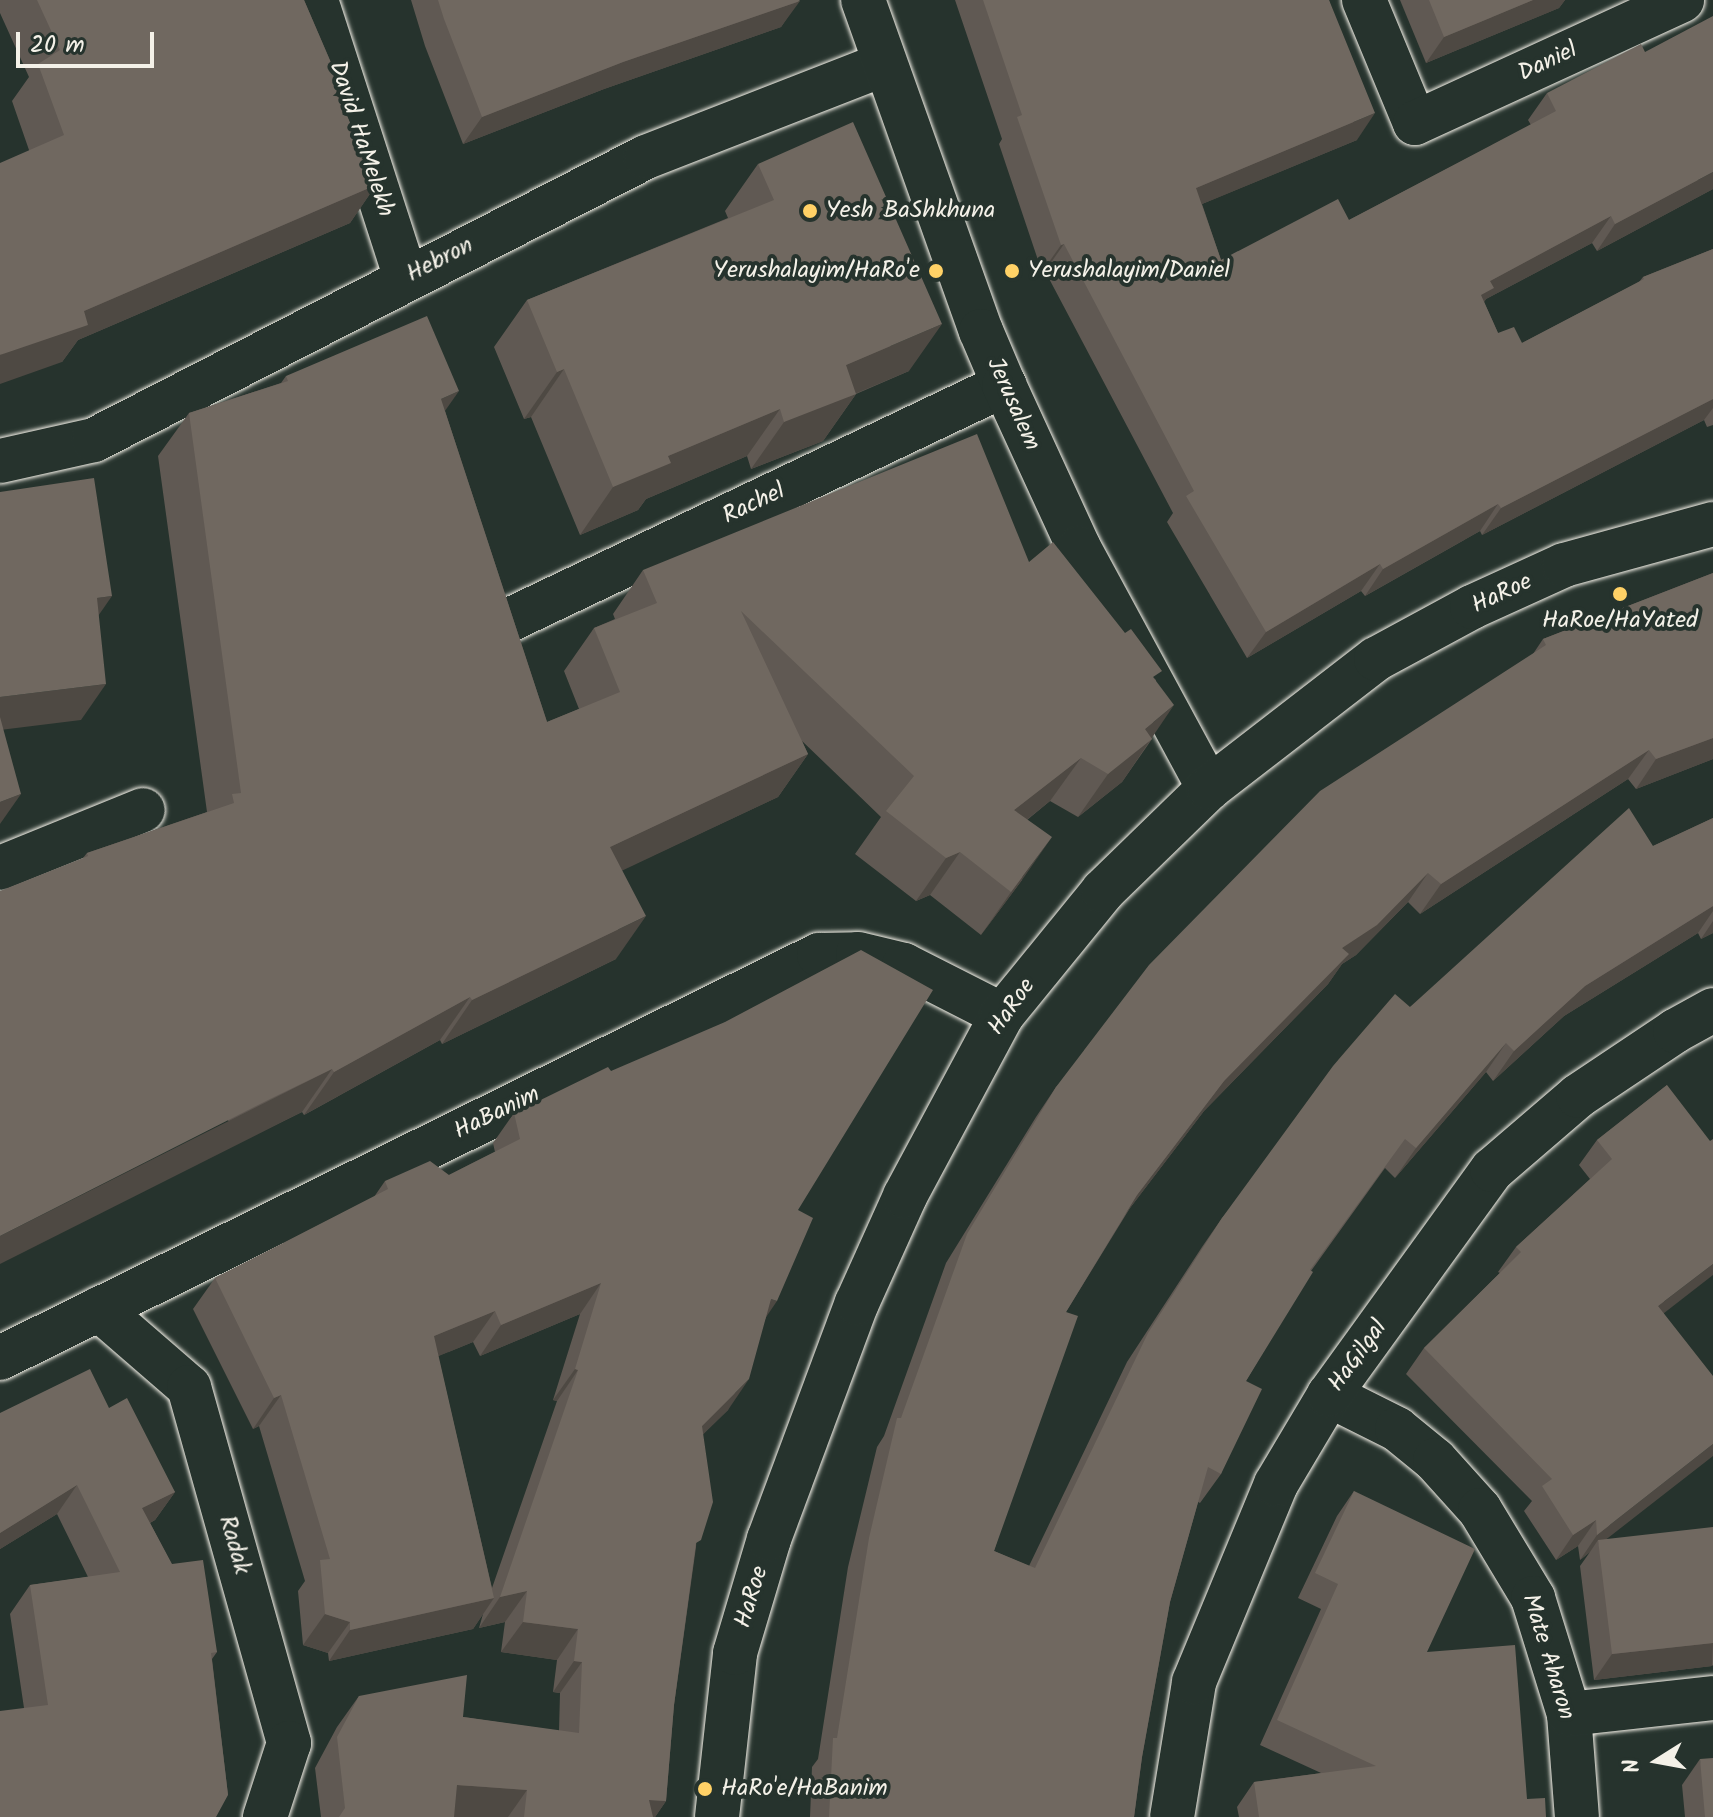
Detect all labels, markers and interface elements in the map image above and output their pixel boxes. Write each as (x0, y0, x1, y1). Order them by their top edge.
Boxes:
scale bar (20, 16, 158, 66)
text: 20 m (30, 26, 85, 65)
street label: Daniel (1514, 36, 1582, 88)
street label: David HaMelekh (322, 57, 400, 221)
place label: Yesh BaShkhuna (826, 197, 995, 225)
marker: Yesh BaShkhuna (801, 202, 819, 220)
street label: Hebron (402, 231, 478, 289)
place label: Yerushalayim/HaRo'e (713, 257, 920, 285)
place label: Yerushalayim/Daniel (1028, 257, 1230, 285)
marker: Yerushalayim/HaRo'e (927, 262, 945, 280)
marker: Yerushalayim/Daniel (1003, 262, 1021, 280)
street label: Jerusalem (980, 353, 1046, 455)
street label: Rachel (718, 477, 790, 531)
street label: HaRoe (1467, 568, 1537, 620)
marker: HaRoe/HaYated (1611, 585, 1629, 603)
place label: HaRoe/HaYated (1542, 607, 1698, 635)
street label: HaRoe (982, 973, 1042, 1041)
street label: HaBanim (450, 1080, 544, 1146)
street label: HaGilgal (1322, 1314, 1394, 1398)
street label: Radak (212, 1512, 256, 1578)
street label: HaRoe (729, 1563, 775, 1631)
street label: Mate Aharon (1515, 1591, 1581, 1723)
north arrow (1617, 1721, 1697, 1801)
text: N (1614, 1756, 1651, 1776)
place label: HaRo'e/HaBanim (721, 1775, 887, 1803)
marker: HaRo'e/HaBanim (696, 1780, 714, 1798)

